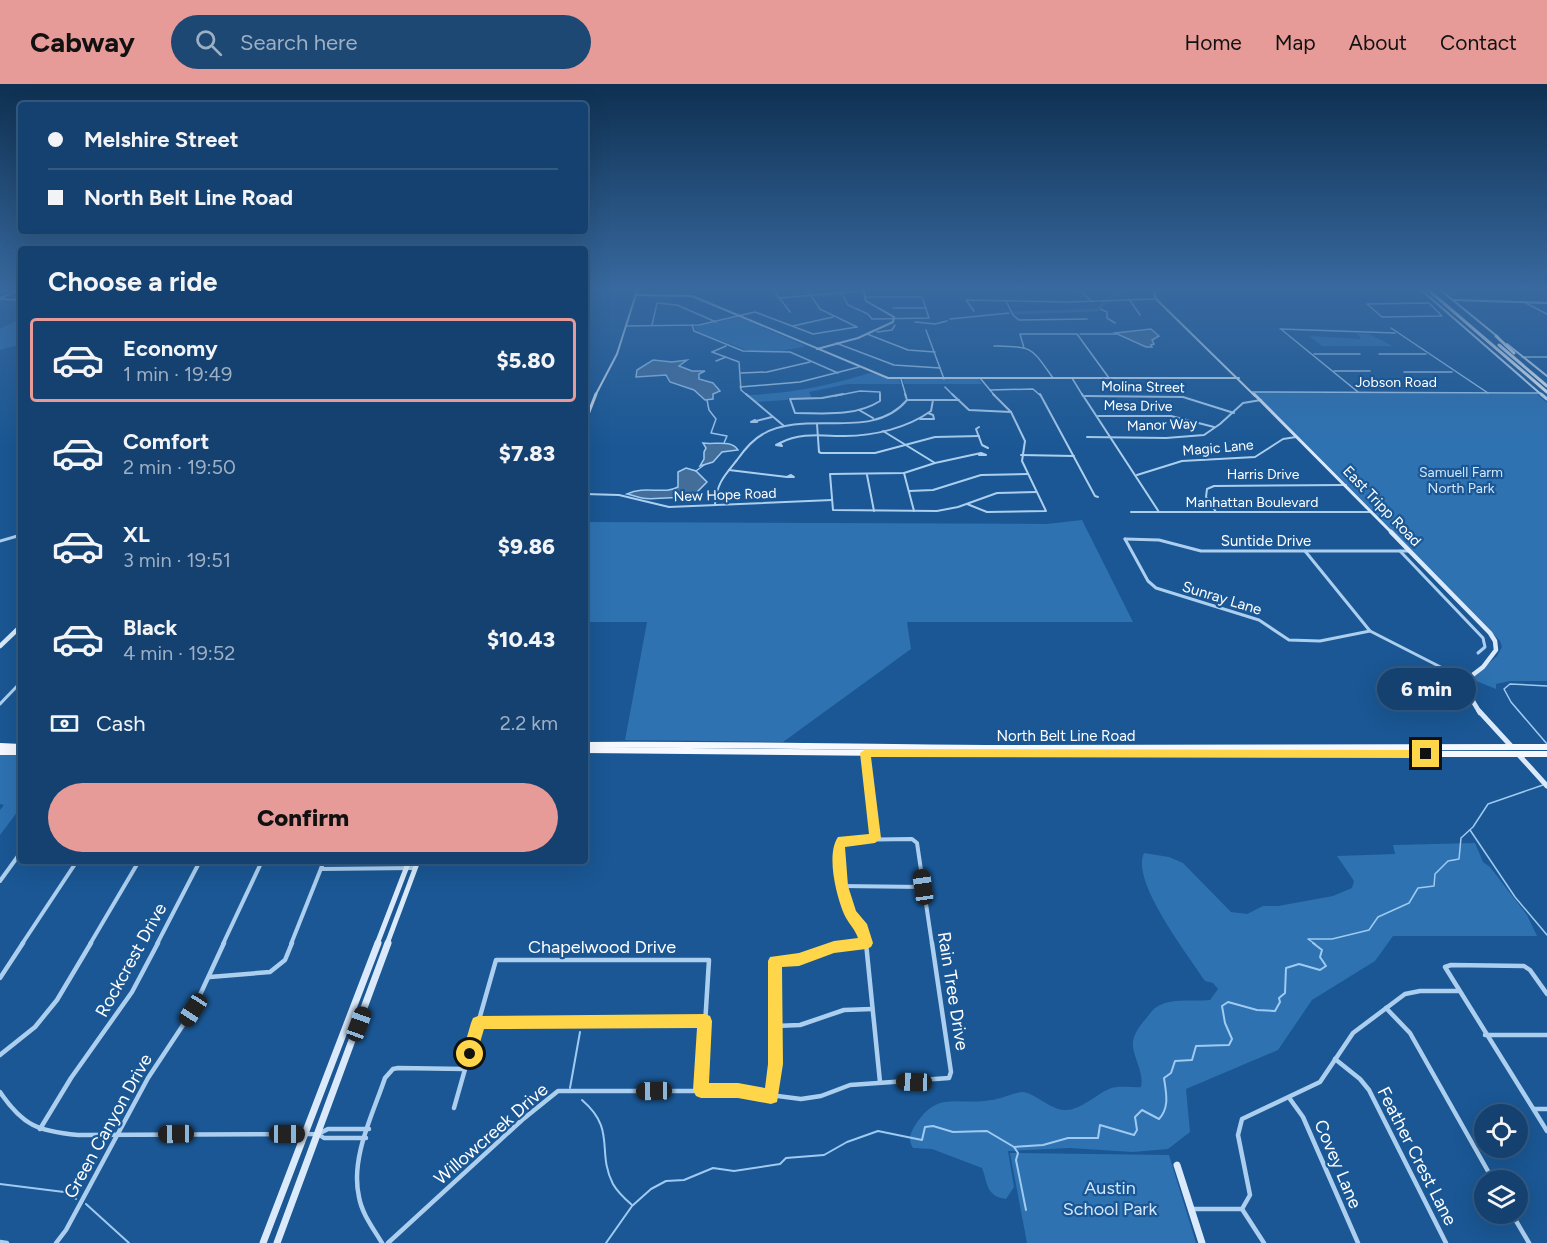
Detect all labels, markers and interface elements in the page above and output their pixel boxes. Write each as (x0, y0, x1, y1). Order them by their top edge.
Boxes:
search box (171, 15, 591, 69)
text: Cabway (30, 25, 135, 59)
icon: search (192, 26, 225, 59)
text: Search here (240, 29, 357, 56)
text: Home (1185, 30, 1242, 55)
text: Map (1275, 30, 1316, 55)
text: About (1349, 30, 1407, 55)
text: Contact (1440, 30, 1517, 55)
text: Melshire Street (84, 126, 239, 153)
text: North Belt Line Road (84, 184, 293, 211)
text: Choose a ride (48, 265, 217, 298)
icon: car (51, 333, 105, 387)
text: Economy (123, 335, 218, 362)
text: $5.80 (496, 347, 555, 374)
text: 1 min · 19:49 (123, 362, 232, 386)
street label: Jobson Road (1355, 374, 1437, 391)
street label: Molina Street (1101, 378, 1185, 396)
street label: Mesa Drive (1103, 397, 1173, 415)
street label: Manor Way (1127, 415, 1198, 435)
icon: car (51, 426, 105, 480)
text: Comfort (123, 428, 209, 455)
street label: Magic Lane (1182, 436, 1255, 460)
text: $7.83 (499, 440, 555, 467)
text: 2 min · 19:50 (123, 455, 236, 479)
street label: East Tripp Road (1339, 462, 1425, 550)
park label: Samuell Farm North Park (1419, 464, 1503, 497)
street label: Harris Drive (1227, 466, 1300, 483)
street label: New Hope Road (673, 485, 777, 505)
street label: Manhattan Boulevard (1186, 494, 1318, 511)
icon: car (51, 519, 105, 573)
text: XL (123, 521, 150, 548)
street label: Suntide Drive (1221, 532, 1311, 550)
text: $9.86 (498, 533, 555, 560)
text: 3 min · 19:51 (123, 548, 231, 572)
street label: Sunray Lane (1180, 577, 1264, 619)
icon: car (51, 612, 105, 666)
text: Black (123, 614, 177, 641)
text: $10.43 (487, 626, 555, 653)
text: 4 min · 19:52 (123, 641, 235, 665)
callout: 6 min (1376, 667, 1476, 709)
text: 6 min (1401, 677, 1452, 701)
icon: cash (48, 707, 81, 740)
text: Cash (96, 710, 146, 737)
text: 2.2 km (500, 711, 558, 735)
street label: North Belt Line Road (996, 727, 1136, 745)
route end (1412, 740, 1439, 767)
button: Confirm (48, 783, 558, 852)
car (912, 868, 934, 906)
street label: Rockcrest Drive (91, 899, 171, 1021)
street label: Rain Tree Drive (933, 930, 973, 1052)
street label: Chapelwood Drive (528, 936, 676, 958)
car (176, 990, 210, 1030)
car (344, 1004, 374, 1044)
route start (456, 1040, 483, 1067)
street label: Green Canyon Drive (59, 1050, 157, 1202)
car (896, 1072, 932, 1092)
street label: Willowcreek Drive (430, 1078, 553, 1189)
car (636, 1082, 672, 1100)
street label: Feather Crest Lane (1373, 1083, 1462, 1229)
map controls (1474, 1104, 1528, 1224)
button: locate (1474, 1104, 1528, 1158)
street label: Covey Lane (1309, 1116, 1367, 1212)
car (158, 1125, 194, 1143)
car (269, 1125, 305, 1143)
button: layers (1474, 1170, 1528, 1224)
park label: Austin School Park (1063, 1177, 1157, 1220)

